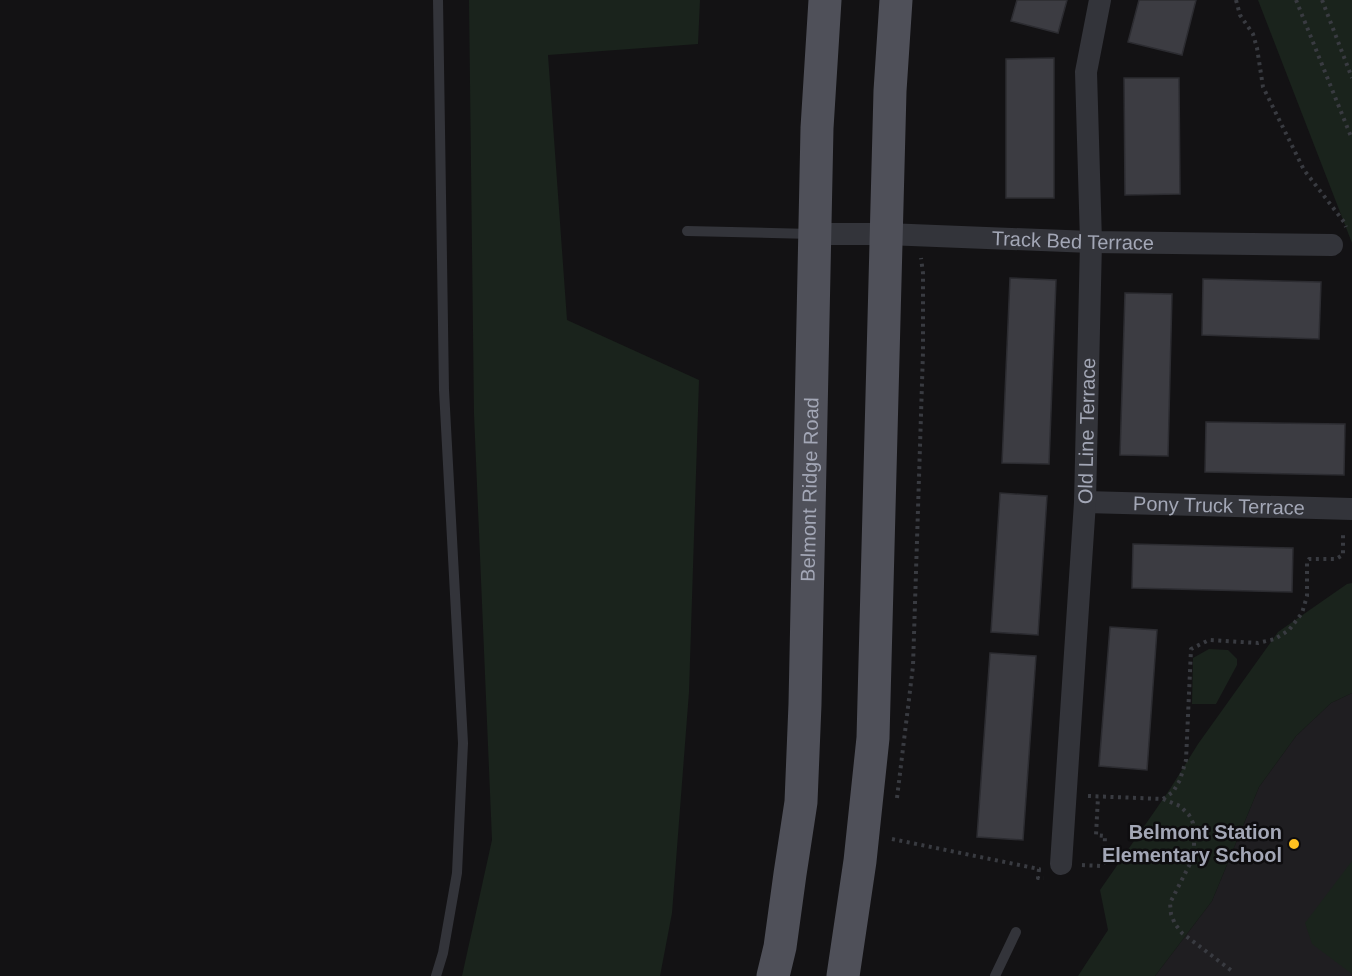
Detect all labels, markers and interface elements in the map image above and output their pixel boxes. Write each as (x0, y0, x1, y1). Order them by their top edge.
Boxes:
street label: Track Bed Terrace (991, 227, 1154, 254)
street label: Old Line Terrace (1074, 357, 1099, 504)
street label: Belmont Ridge Road (797, 397, 822, 582)
street label: Pony Truck Terrace (1133, 492, 1305, 519)
place label: Belmont Station Elementary School (1102, 821, 1282, 866)
marker: Belmont Station Elementary School (1287, 837, 1301, 851)

